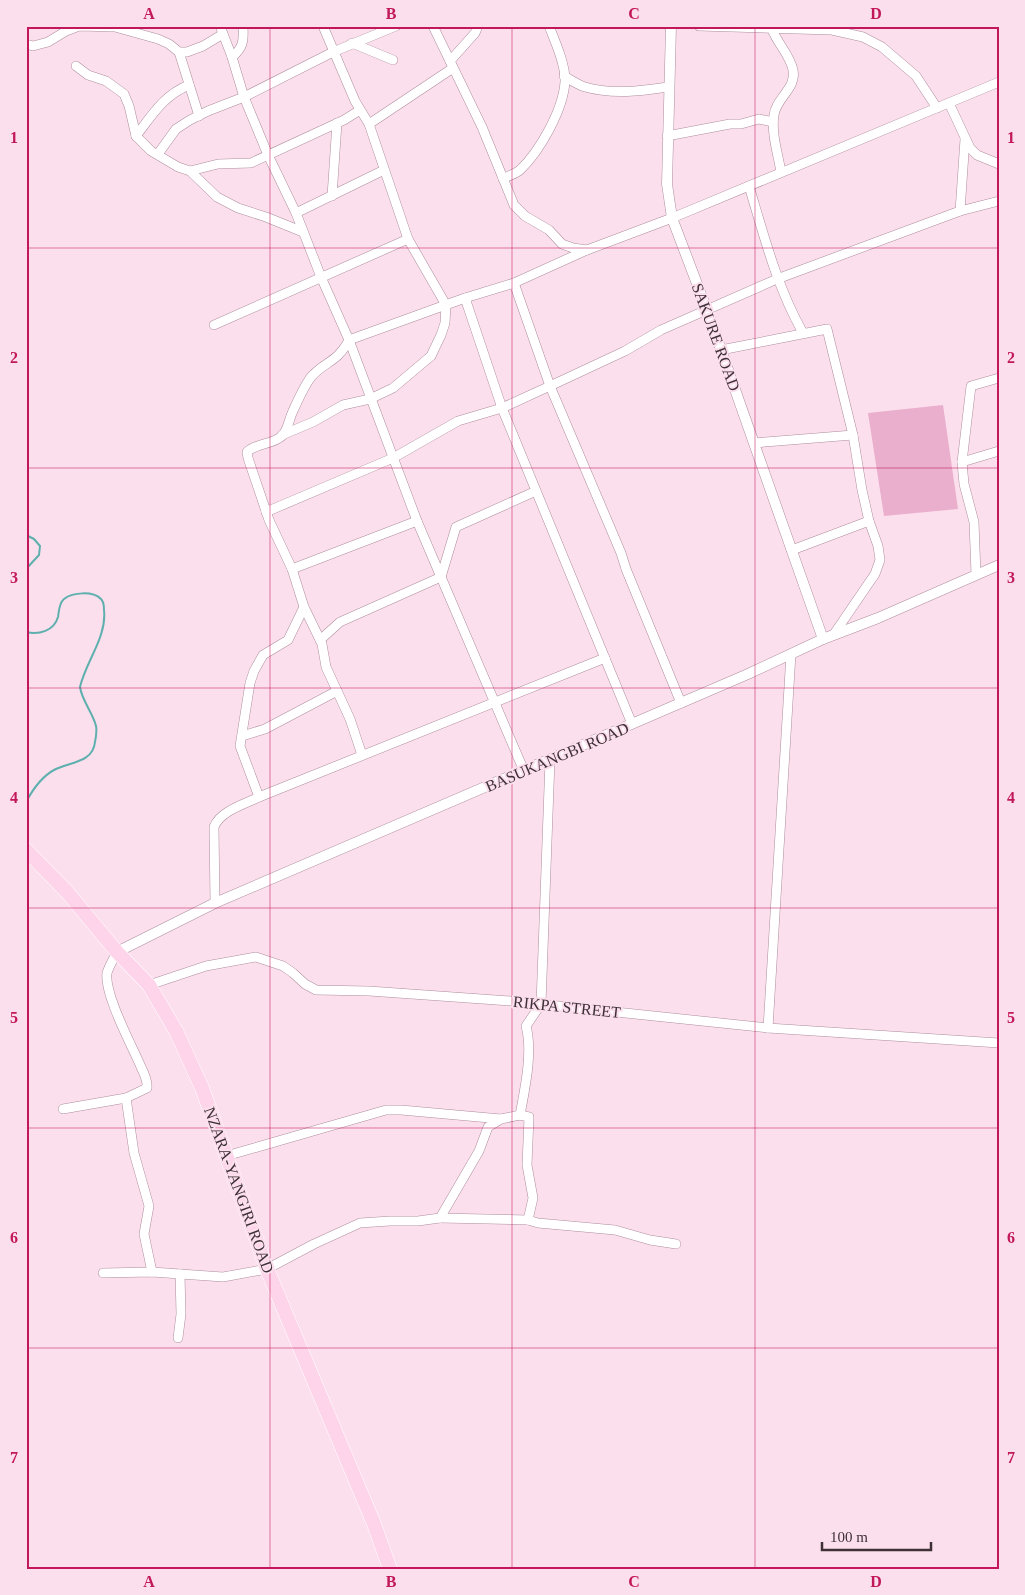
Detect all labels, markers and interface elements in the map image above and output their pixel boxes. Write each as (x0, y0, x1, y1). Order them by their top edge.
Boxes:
text: A (143, 5, 155, 22)
text: B (386, 5, 397, 22)
text: C (628, 5, 640, 22)
text: D (870, 5, 882, 22)
text: 1 (10, 129, 18, 146)
text: 1 (1007, 129, 1015, 146)
street label: SAKURE ROAD (689, 281, 743, 393)
text: 2 (10, 349, 18, 366)
text: 2 (1007, 349, 1015, 366)
text: 3 (10, 569, 18, 586)
text: 3 (1007, 569, 1015, 586)
street label: BASUKANGBI ROAD (483, 719, 631, 795)
text: 4 (10, 789, 18, 806)
text: 4 (1007, 789, 1015, 806)
street label: RIKPA STREET (512, 993, 622, 1021)
text: 5 (10, 1009, 18, 1026)
text: 5 (1007, 1009, 1015, 1026)
street label: NZARA-YANGIRI ROAD (201, 1105, 277, 1275)
text: 6 (10, 1229, 18, 1246)
text: 6 (1007, 1229, 1015, 1246)
text: 7 (10, 1449, 18, 1466)
text: 7 (1007, 1449, 1015, 1466)
scale bar (822, 1520, 931, 1552)
text: 100 m (830, 1529, 868, 1545)
text: A (143, 1573, 155, 1590)
text: B (386, 1573, 397, 1590)
text: C (628, 1573, 640, 1590)
text: D (870, 1573, 882, 1590)

